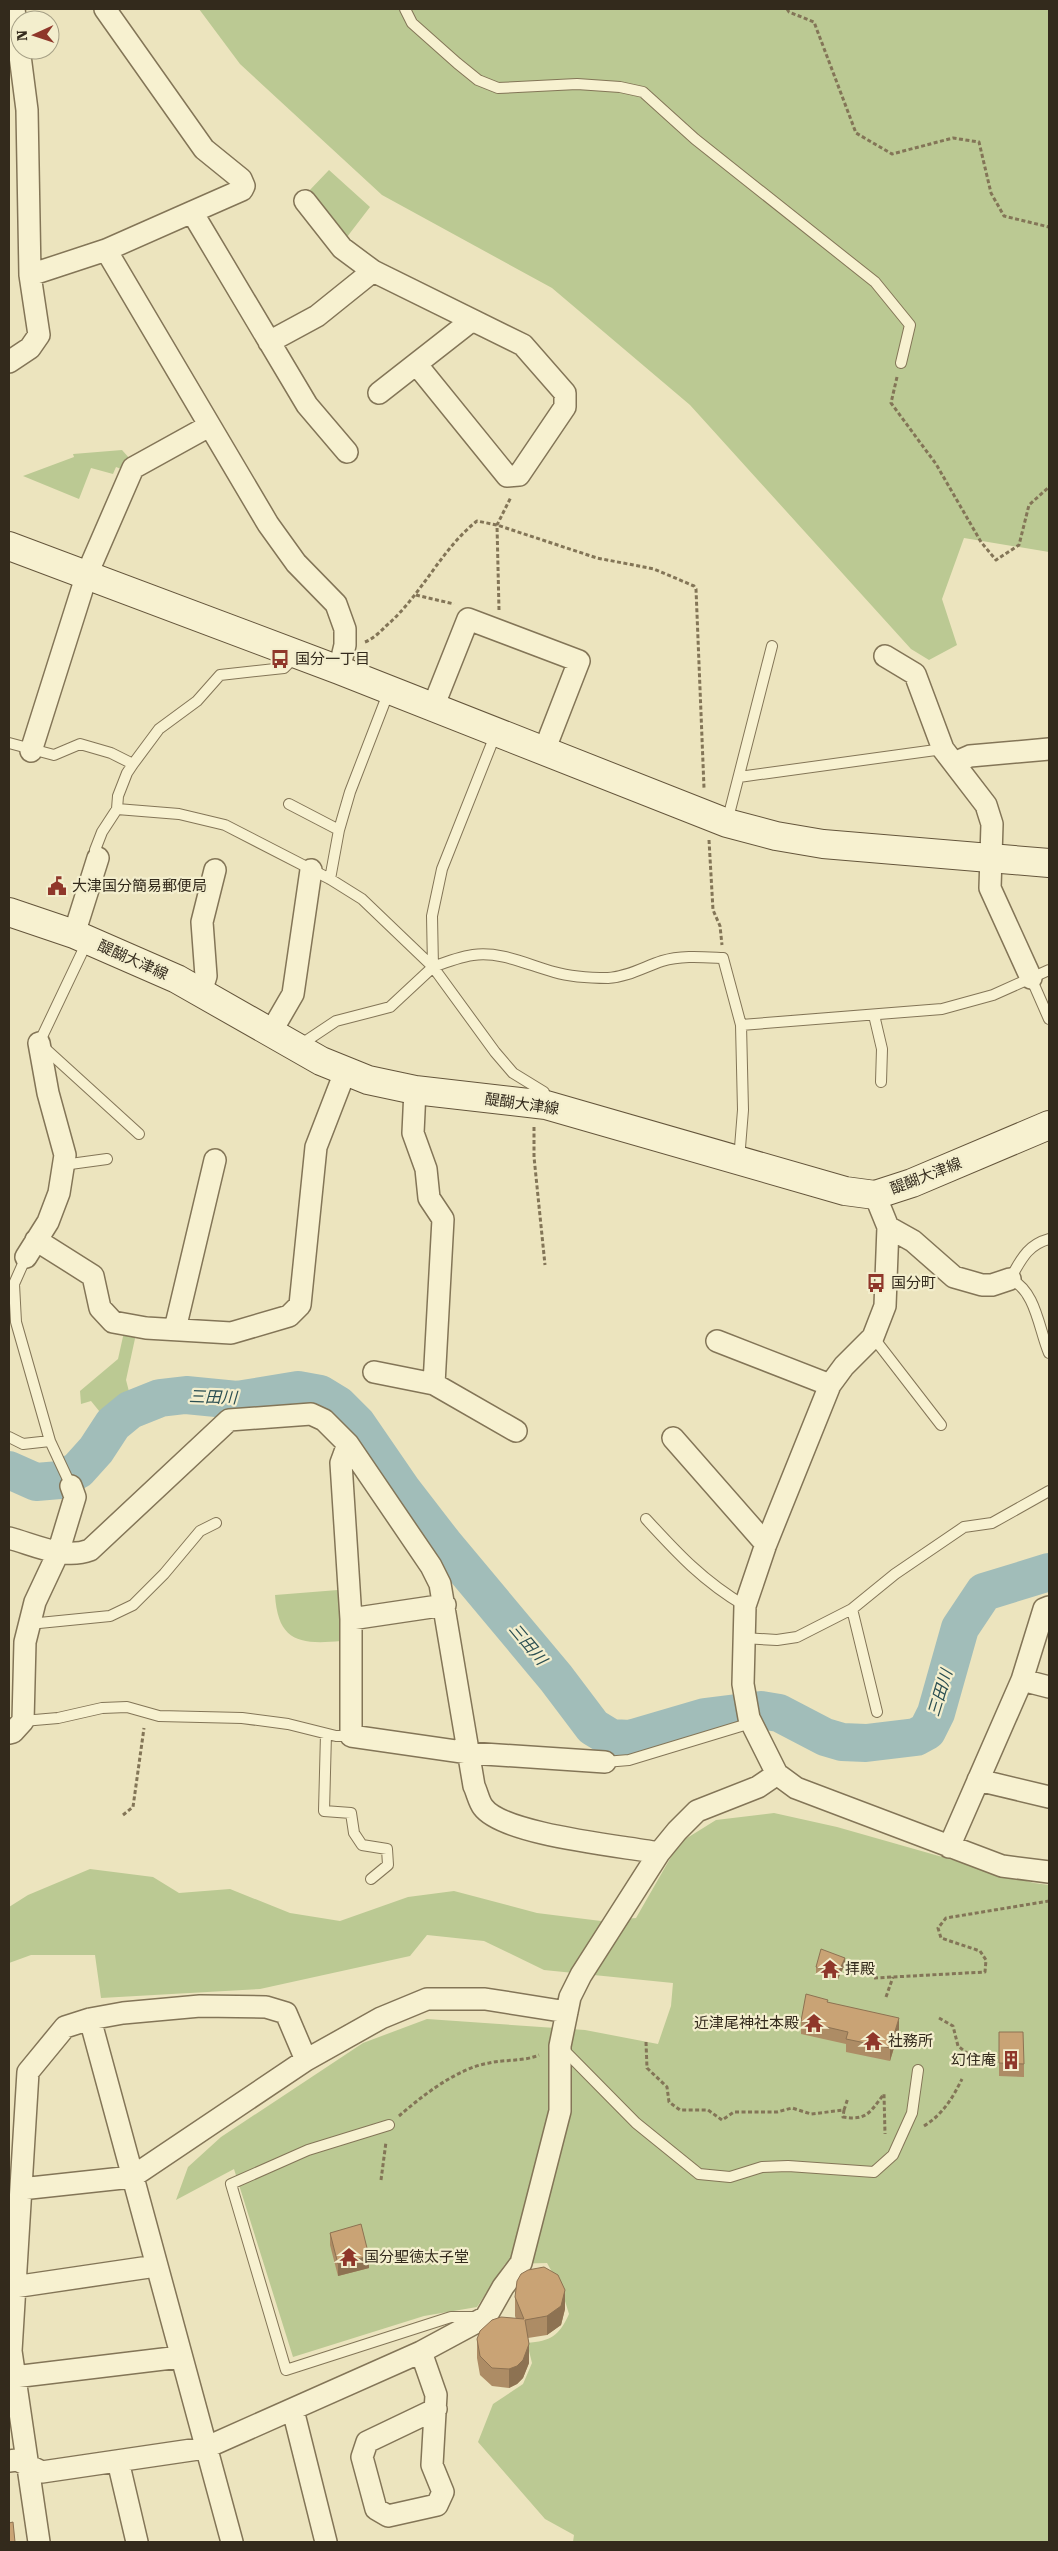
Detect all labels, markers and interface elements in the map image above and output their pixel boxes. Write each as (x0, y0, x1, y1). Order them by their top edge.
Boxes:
north arrow (10, 10, 60, 60)
text: N (14, 30, 30, 41)
bus stop icon: 国分一丁目 (269, 648, 291, 670)
place label: 国分一丁目 (295, 650, 370, 668)
public building icon: 大津国分簡易郵便局 (46, 875, 68, 897)
place label: 大津国分簡易郵便局 (72, 877, 207, 895)
street label: 醍醐大津線 (95, 937, 171, 983)
street label: 醍醐大津線 (484, 1090, 560, 1118)
street label: 醍醐大津線 (888, 1154, 964, 1198)
bus stop icon: 国分町 (865, 1272, 887, 1294)
place label: 国分町 (891, 1274, 936, 1292)
water label: 三田川 (189, 1387, 239, 1407)
water label: 三田川 (505, 1620, 552, 1670)
water label: 三田川 (924, 1665, 957, 1719)
temple icon: 拝殿 (819, 1958, 841, 1980)
place label: 拝殿 (845, 1960, 875, 1978)
temple icon: 近津尾神社本殿 (803, 2012, 825, 2034)
place label: 近津尾神社本殿 (694, 2014, 799, 2032)
temple icon: 社務所 (862, 2030, 884, 2052)
place label: 社務所 (888, 2032, 933, 2050)
building icon: 幻住庵 (1000, 2049, 1022, 2071)
place label: 幻住庵 (951, 2051, 996, 2069)
temple icon: 国分聖徳太子堂 (338, 2246, 360, 2268)
place label: 国分聖徳太子堂 (364, 2248, 469, 2266)

